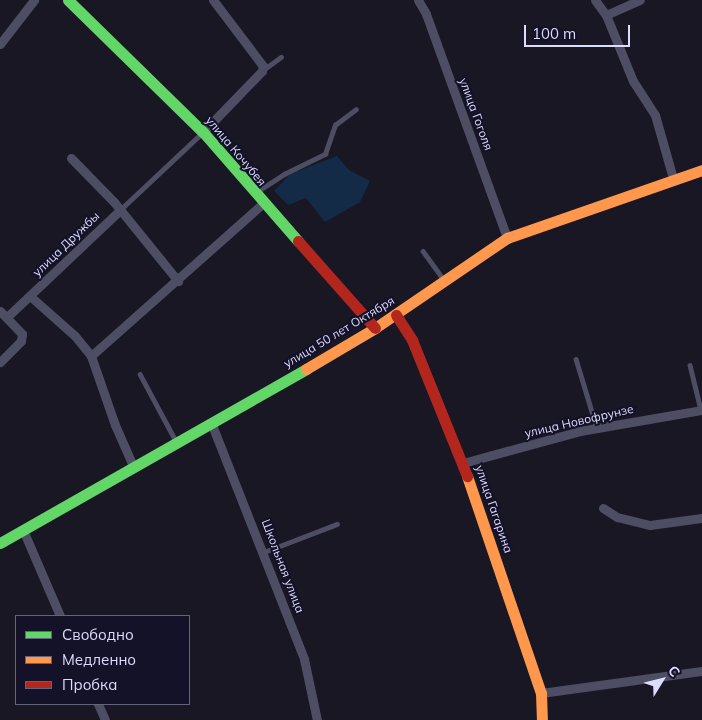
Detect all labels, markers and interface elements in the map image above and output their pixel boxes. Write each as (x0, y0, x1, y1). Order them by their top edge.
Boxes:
scale bar (527, 15, 633, 47)
text: 100 m (532, 24, 576, 43)
street label: улица Гоголя (456, 76, 496, 152)
street label: улица Кочубея (203, 113, 269, 189)
street label: улица Дружбы (30, 209, 102, 279)
street label: улица 50 лет Октября (281, 293, 397, 371)
street label: улица Новофрунзе (523, 401, 635, 441)
street label: улица Гагарина (472, 463, 516, 555)
street label: Школьная улица (259, 517, 307, 615)
legend (15, 615, 190, 705)
text: Свободно (62, 625, 134, 644)
text: Медленно (62, 650, 136, 669)
north arrow (637, 655, 687, 705)
text: С (664, 662, 684, 680)
text: Пробка (62, 675, 117, 694)

